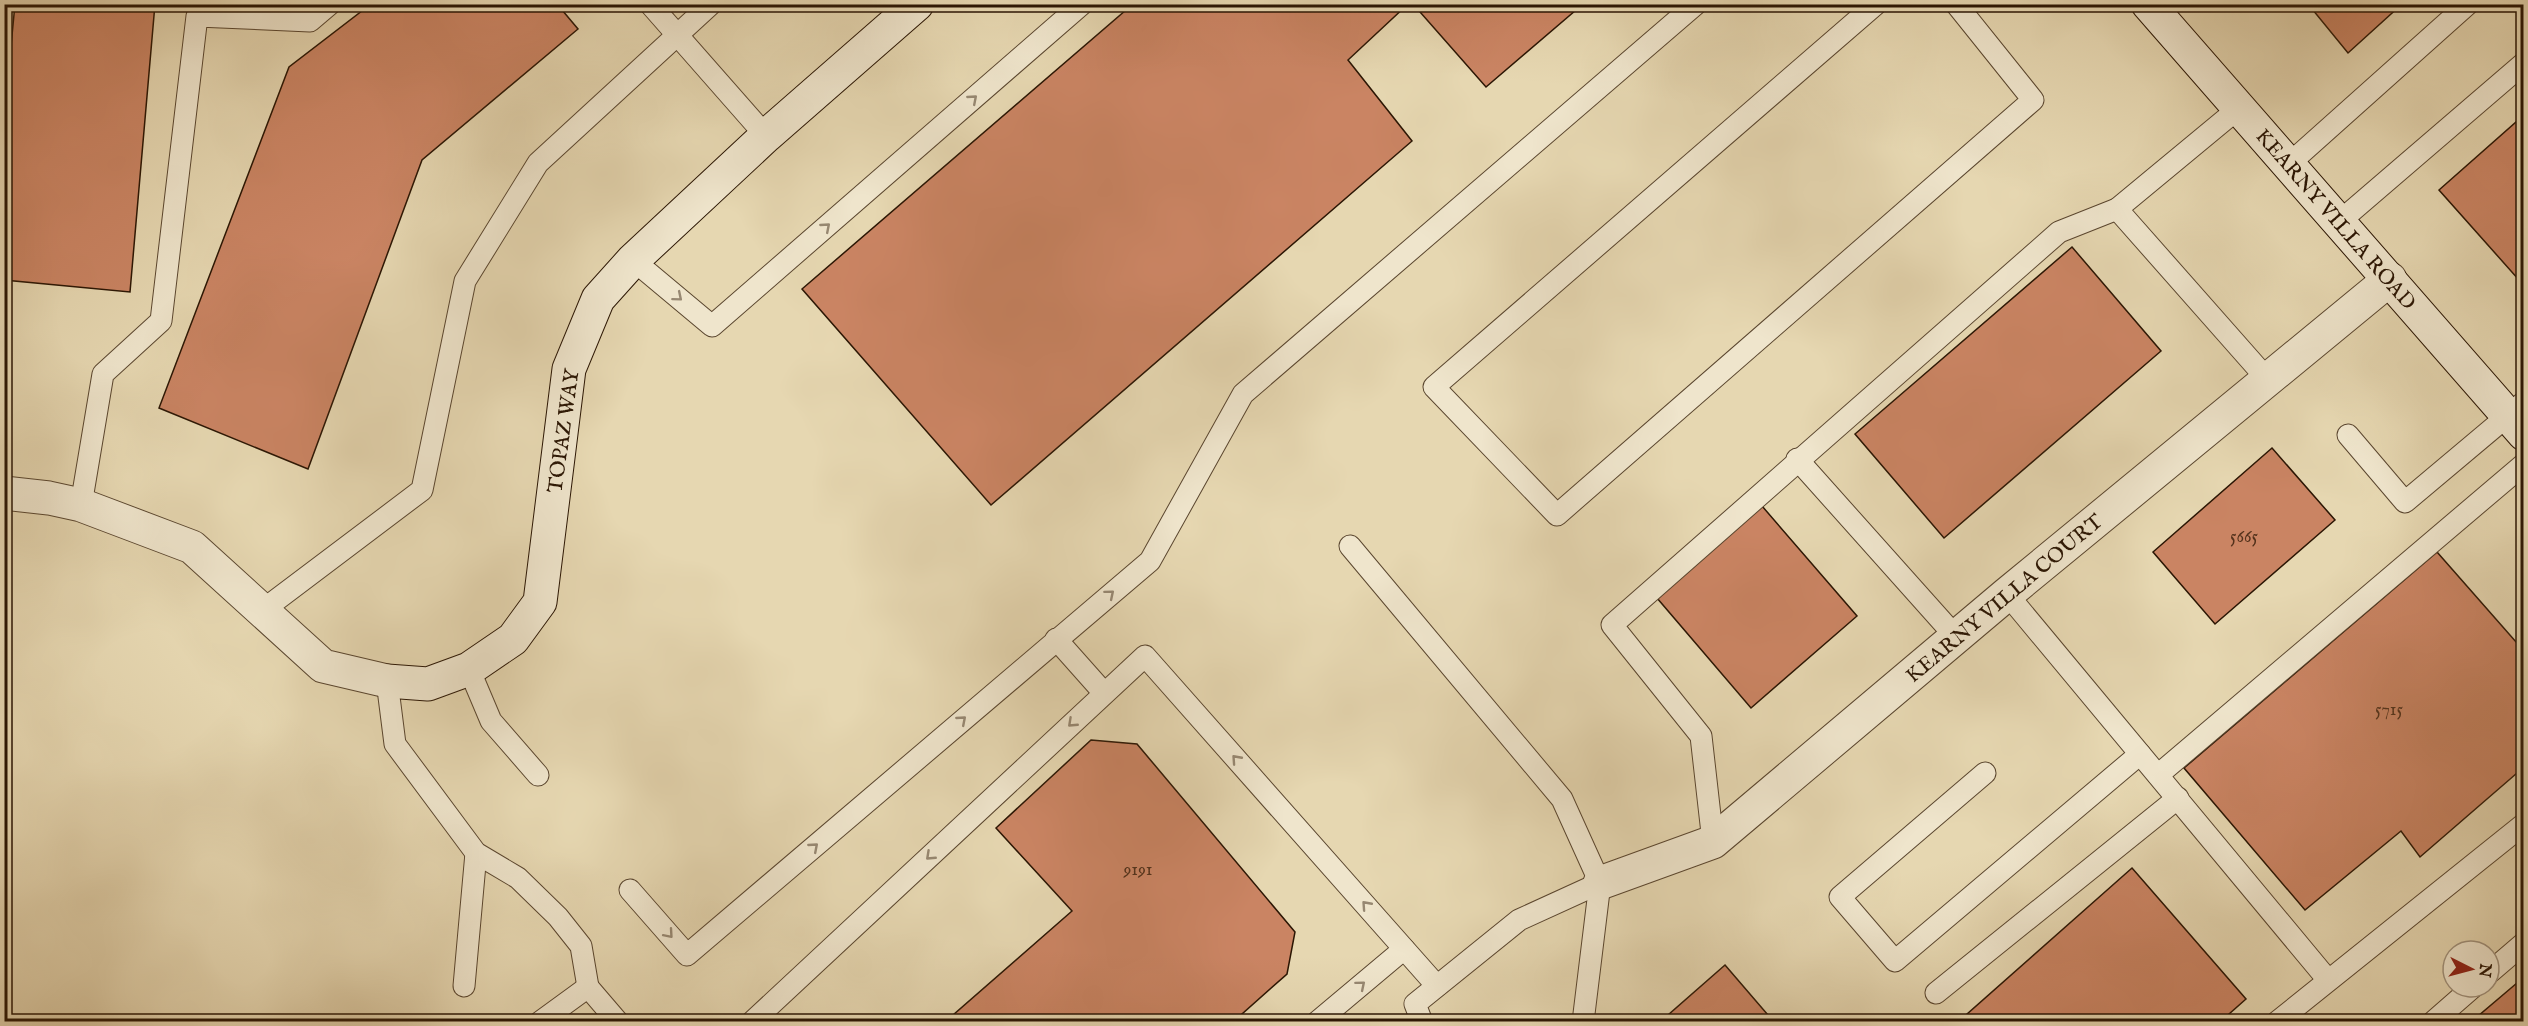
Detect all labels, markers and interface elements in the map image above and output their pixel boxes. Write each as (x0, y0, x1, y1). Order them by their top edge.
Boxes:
one-way arrow (966, 95, 977, 106)
street label: KEARNY VILLA ROAD (2249, 124, 2421, 316)
one-way arrow (819, 223, 830, 234)
one-way arrow (671, 290, 682, 301)
street label: TOPAZ WAY (542, 366, 587, 495)
street label: KEARNY VILLA COURT (1901, 508, 2110, 690)
house number: 5665 (2230, 526, 2259, 549)
one-way arrow (1103, 590, 1114, 601)
house number: 5715 (2375, 699, 2404, 722)
one-way arrow (955, 716, 965, 727)
one-way arrow (1069, 716, 1079, 727)
one-way arrow (1232, 755, 1243, 766)
one-way arrow (807, 843, 818, 854)
one-way arrow (926, 849, 936, 860)
house number: 9191 (1122, 859, 1153, 882)
one-way arrow (1362, 901, 1373, 912)
one-way arrow (661, 927, 672, 938)
north arrow (2441, 939, 2501, 999)
text: N (2473, 961, 2495, 978)
one-way arrow (1354, 981, 1365, 992)

